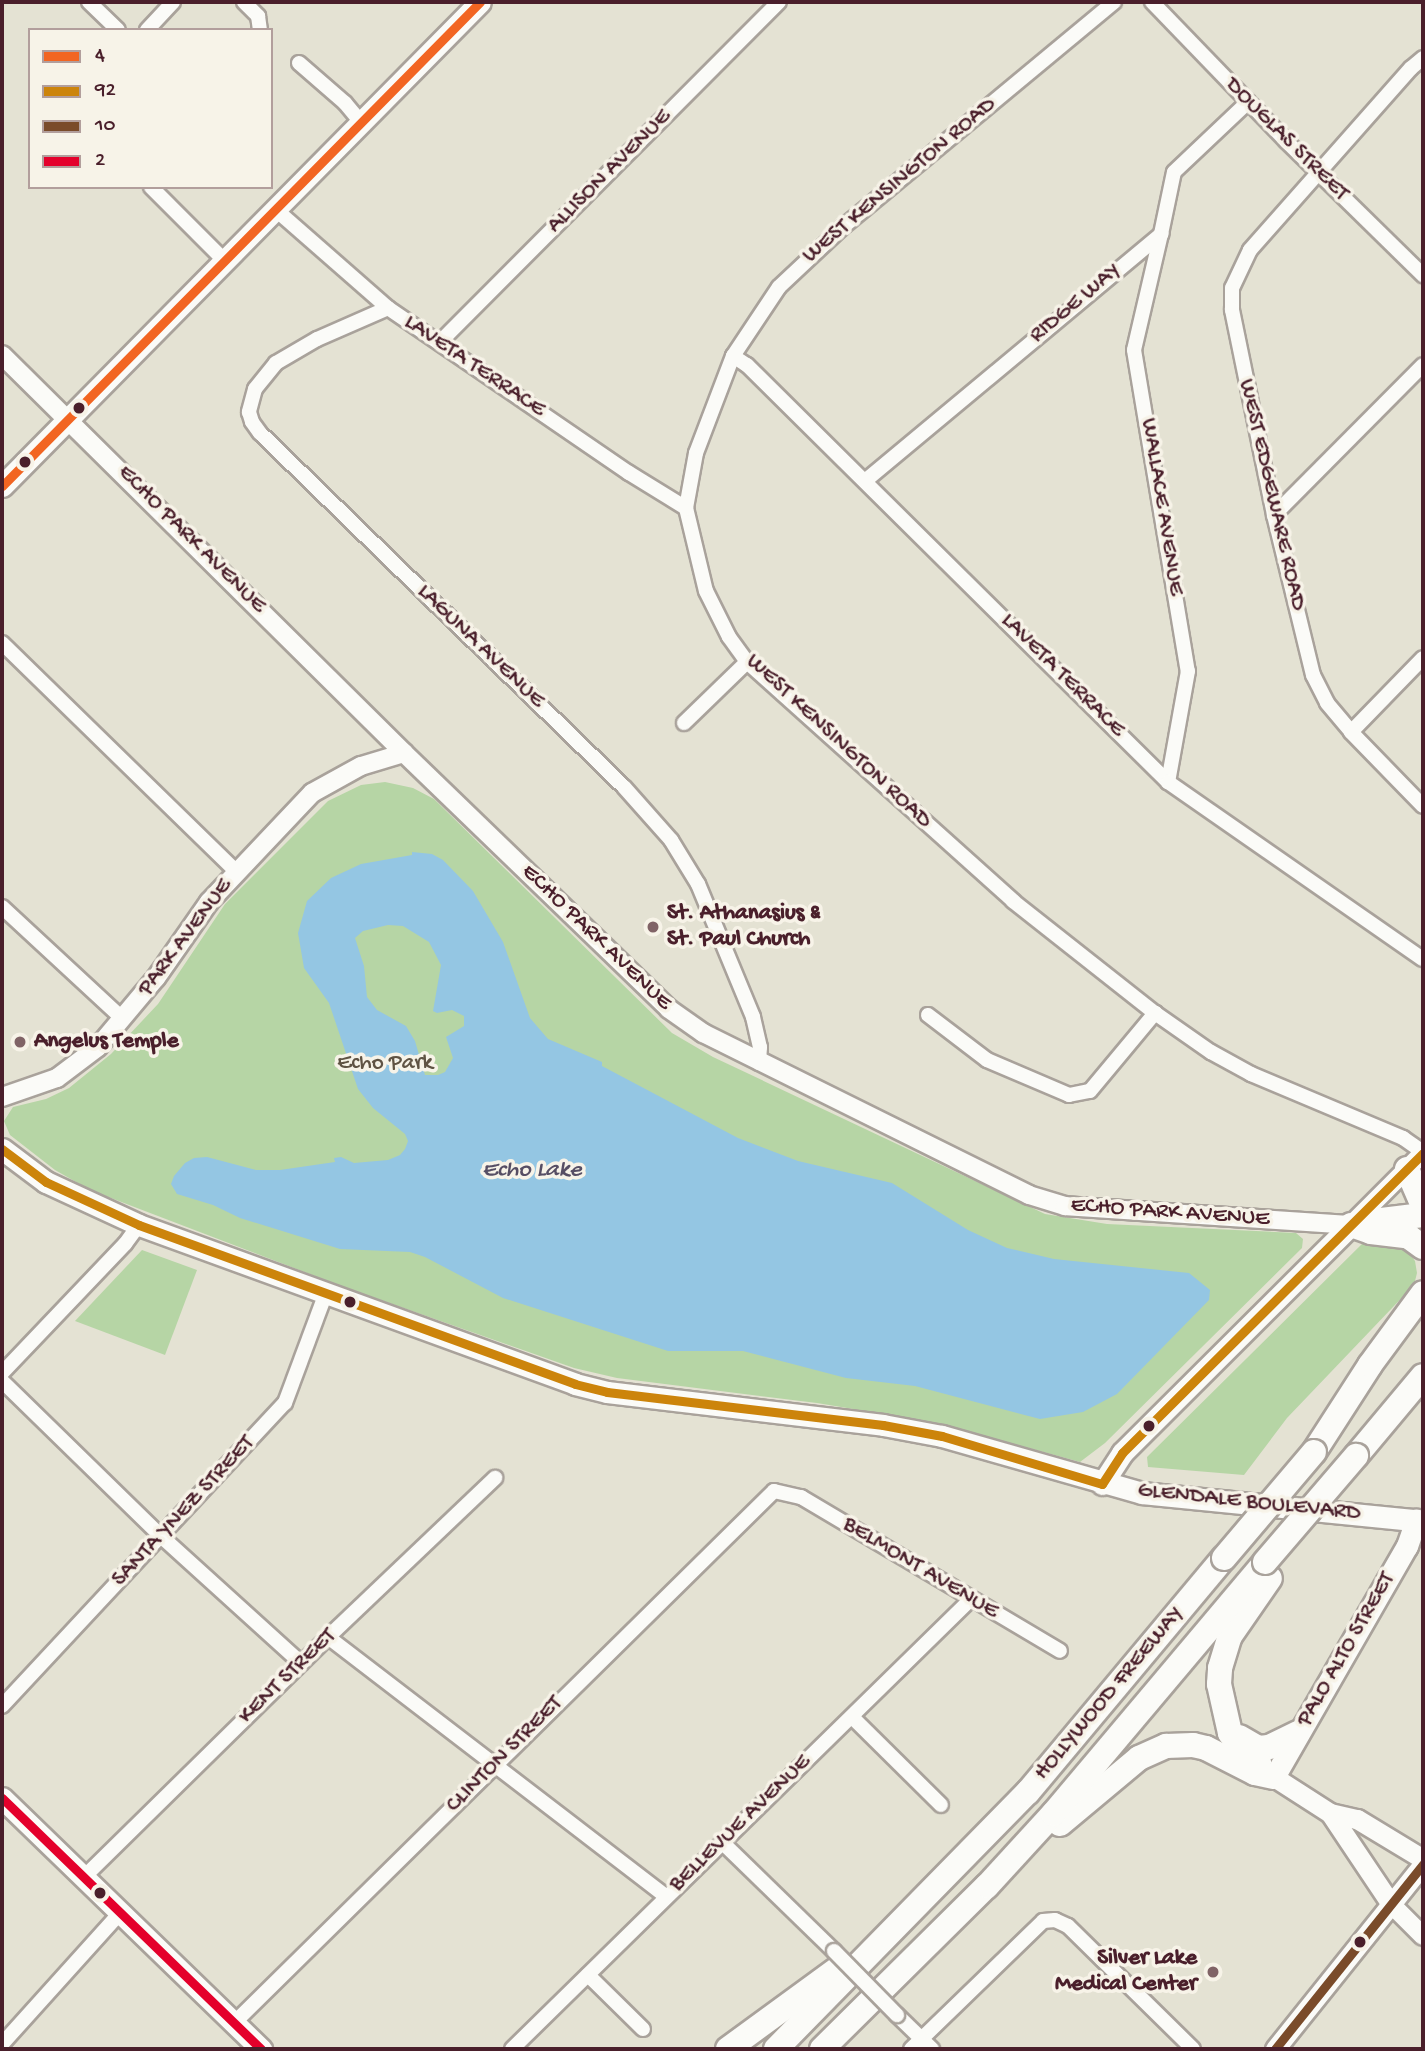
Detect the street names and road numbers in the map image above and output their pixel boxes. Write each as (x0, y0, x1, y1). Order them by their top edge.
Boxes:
street label: DOUGLAS STREET (1218, 72, 1354, 208)
street label: WEST KENSINGTON ROAD (798, 92, 1002, 270)
street label: ALLISON AVENUE (542, 104, 678, 240)
street label: RIDGE WAY (1025, 258, 1127, 350)
street label: LAVETA TERRACE (398, 310, 550, 424)
street label: WEST EDGEWARE ROAD (1231, 377, 1311, 613)
street label: WALLACE AVENUE (1133, 416, 1189, 598)
street label: ECHO PARK AVENUE (111, 460, 271, 620)
street label: LAGUNA AVENUE (410, 579, 550, 715)
street label: LAVETA TERRACE (994, 608, 1130, 744)
street label: WEST KENSINGTON ROAD (739, 649, 937, 835)
street label: ECHO PARK AVENUE (515, 859, 677, 1017)
street label: PARK AVENUE (133, 874, 239, 1002)
street label: ECHO PARK AVENUE (1070, 1192, 1270, 1234)
street label: SANTA YNEZ STREET (107, 1431, 261, 1593)
street label: GLENDALE BOULEVARD (1136, 1478, 1362, 1528)
street label: BELMONT AVENUE (837, 1512, 1003, 1626)
street label: PALO ALTO STREET (1292, 1568, 1402, 1732)
street label: HOLLYWOOD FREEWAY (1029, 1601, 1191, 1787)
street label: KENT STREET (233, 1624, 343, 1730)
street label: CLINTON STREET (441, 1691, 569, 1819)
street label: BELLEVUE AVENUE (664, 1749, 818, 1899)

